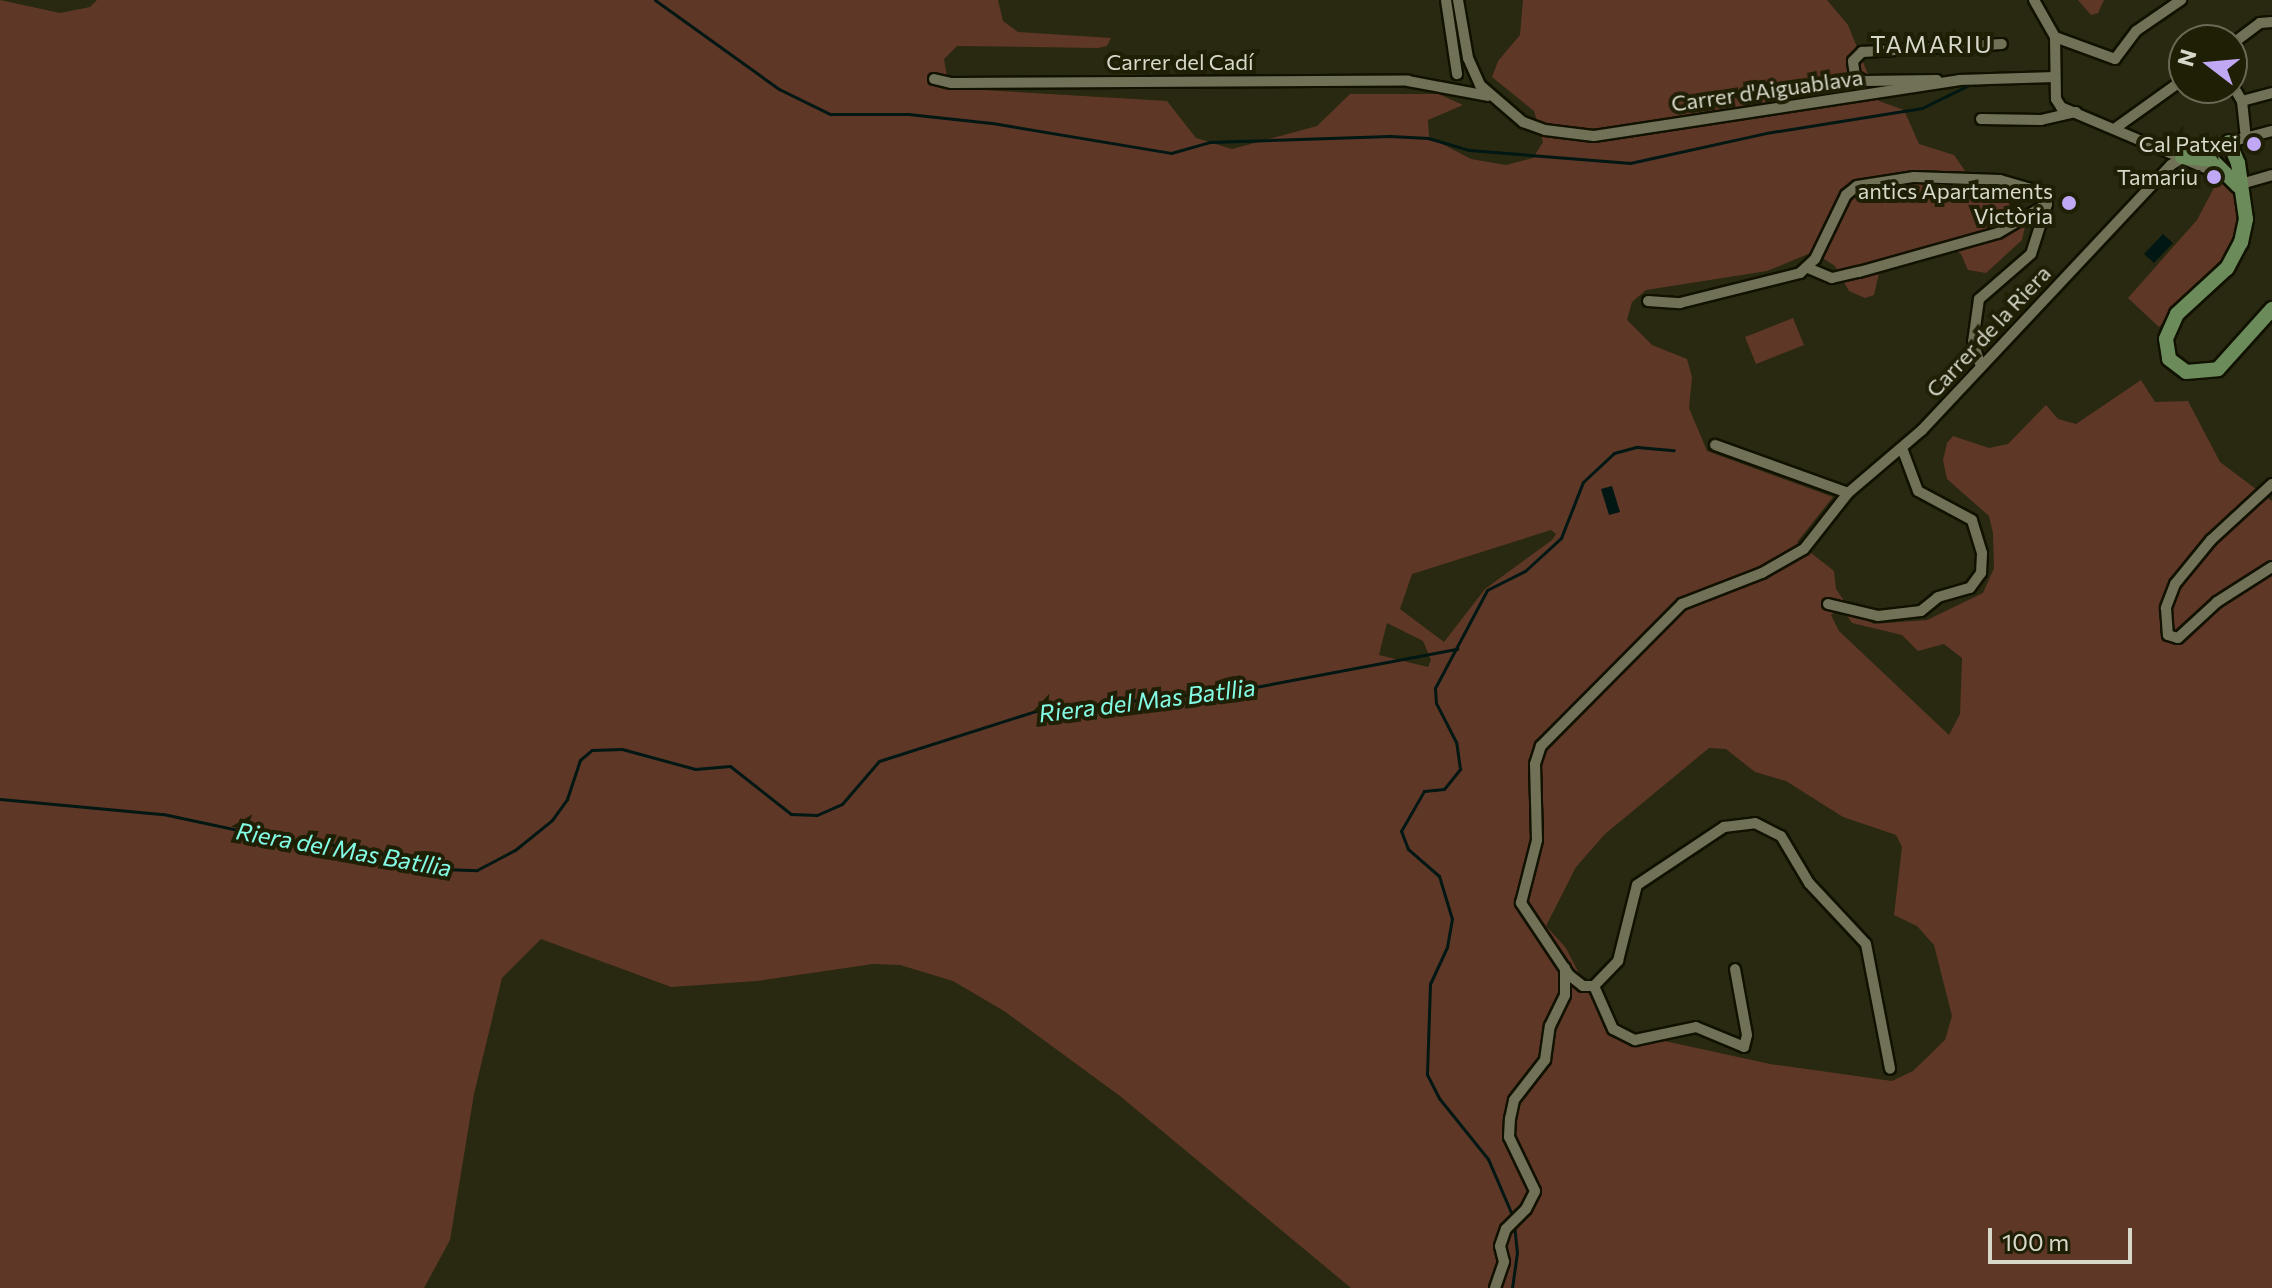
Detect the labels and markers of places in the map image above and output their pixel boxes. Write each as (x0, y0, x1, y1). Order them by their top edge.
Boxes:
place label: Cal Patxei (2139, 131, 2238, 157)
marker: Cal Patxei (2245, 135, 2263, 153)
place label: Tamariu (2117, 164, 2198, 190)
marker: Tamariu (2205, 168, 2223, 186)
place label: antics Apartaments Victòria (1858, 177, 2053, 228)
marker: antics Apartaments Victòria (2060, 194, 2078, 212)

